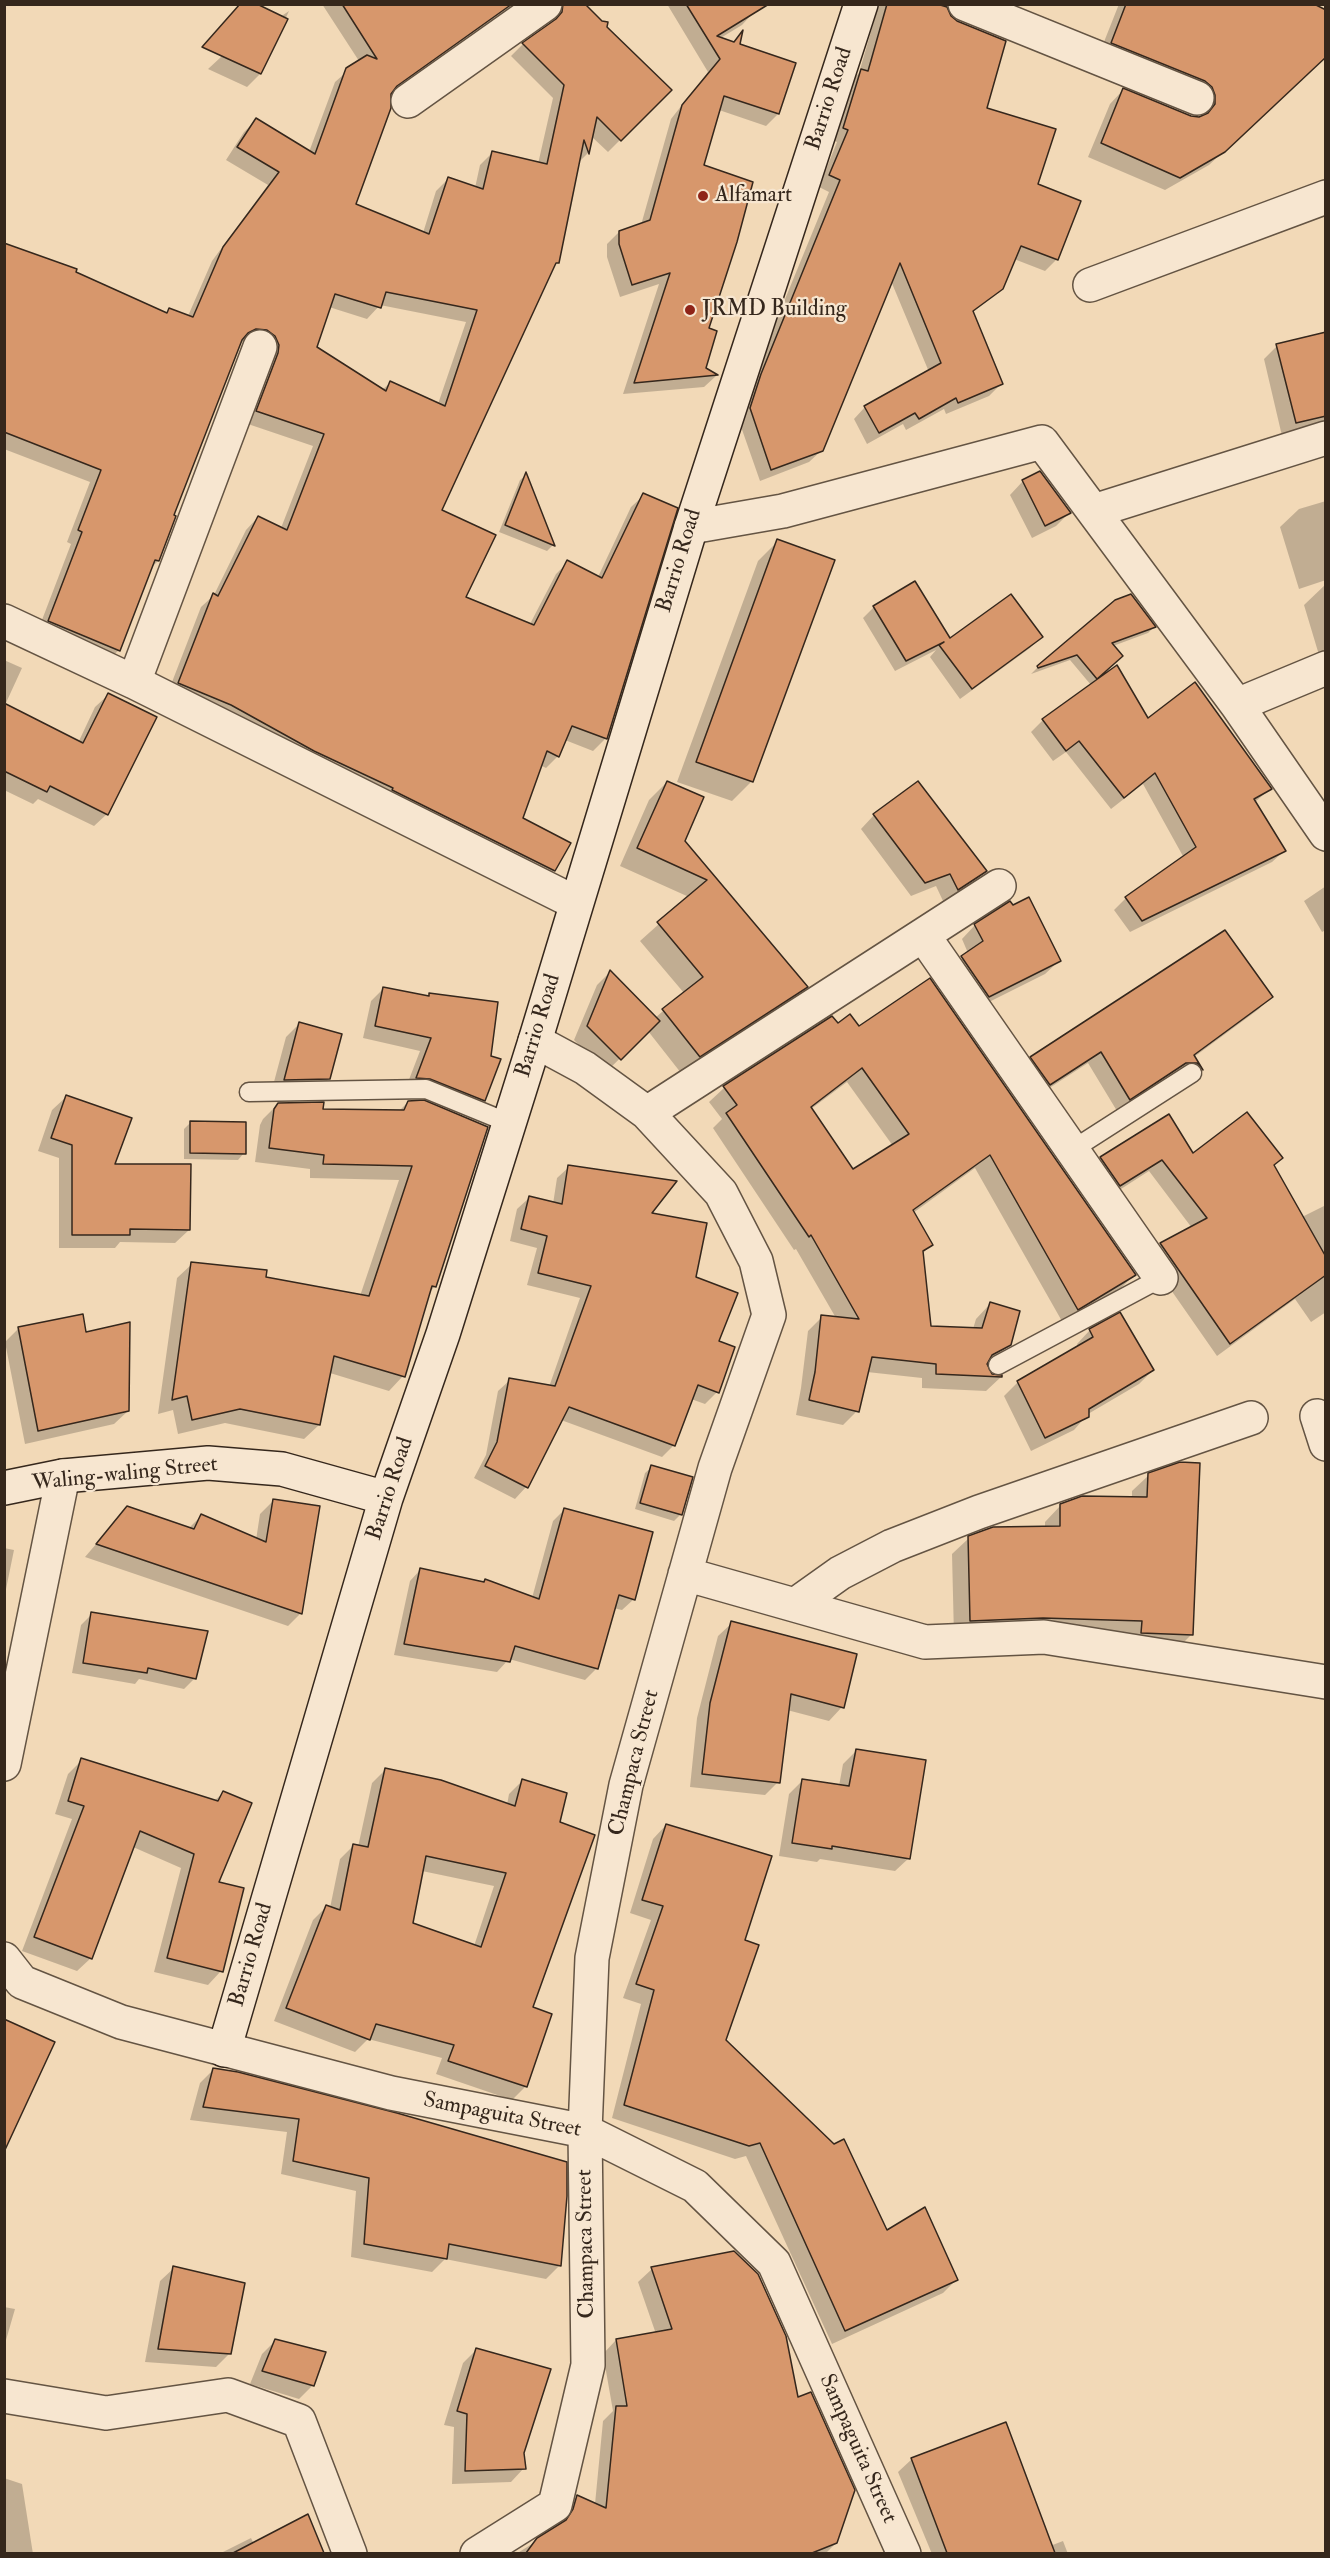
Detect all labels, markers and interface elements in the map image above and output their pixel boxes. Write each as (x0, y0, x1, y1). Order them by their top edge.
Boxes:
street label: Barrio Road (801, 44, 859, 154)
place label: Alfamart (715, 183, 792, 209)
marker: Alfamart (696, 189, 710, 203)
place label: JRMD Building (702, 297, 847, 323)
marker: JRMD Building (683, 303, 697, 317)
street label: Barrio Road (652, 506, 708, 616)
street label: Barrio Road (511, 971, 567, 1081)
street label: Barrio Road (362, 1434, 420, 1544)
street label: Waling-waling Street (31, 1452, 219, 1498)
street label: Champaca Street (604, 1687, 666, 1839)
street label: Barrio Road (225, 1900, 279, 2010)
street label: Sampaguita Street (421, 2088, 583, 2144)
street label: Champaca Street (572, 2169, 602, 2319)
street label: Sampaguita Street (812, 2370, 902, 2528)

